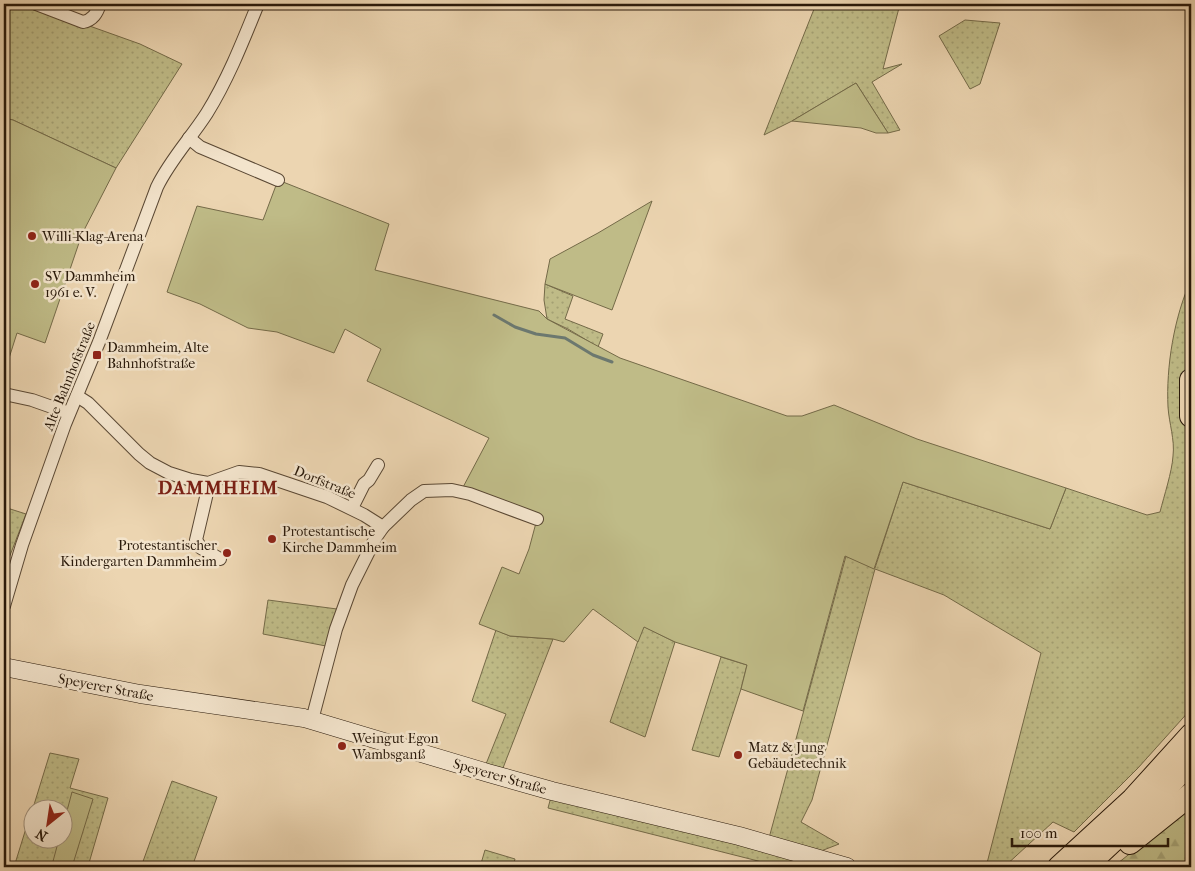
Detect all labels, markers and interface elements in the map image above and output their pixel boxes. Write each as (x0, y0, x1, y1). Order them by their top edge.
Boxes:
place label: Willi-Klag-Arena (41, 228, 144, 245)
marker: Willi-Klag-Arena (26, 230, 38, 242)
place label: SV Dammheim 1961 e. V. (45, 268, 136, 301)
marker: SV Dammheim 1961 e. V. (29, 278, 41, 290)
street label: Alte Bahnhofstraße (39, 319, 99, 434)
place label: Dammheim, Alte Bahnhofstraße (107, 339, 209, 372)
marker: Dammheim, Alte Bahnhofstraße (91, 349, 103, 361)
street label: Dorfstraße (291, 462, 358, 503)
district label: DAMMHEIM (158, 477, 278, 499)
place label: Protestantische Kirche Dammheim (282, 523, 397, 556)
marker: Protestantische Kirche Dammheim (266, 533, 278, 545)
place label: Protestantischer Kindergarten Dammheim (60, 537, 217, 570)
marker: Protestantischer Kindergarten Dammheim (221, 547, 233, 559)
street label: Speyerer Straße (57, 670, 155, 705)
place label: Weingut Egon Wambsganß (351, 730, 439, 763)
place label: Matz & Jung Gebäudetechnik (748, 739, 847, 772)
marker: Weingut Egon Wambsganß (336, 740, 348, 752)
marker: Matz & Jung Gebäudetechnik (732, 749, 744, 761)
street label: Speyerer Straße (451, 755, 549, 798)
north arrow (22, 798, 72, 848)
scale bar (1012, 816, 1169, 848)
text: 100 m (1020, 824, 1058, 842)
text: N (33, 825, 51, 845)

